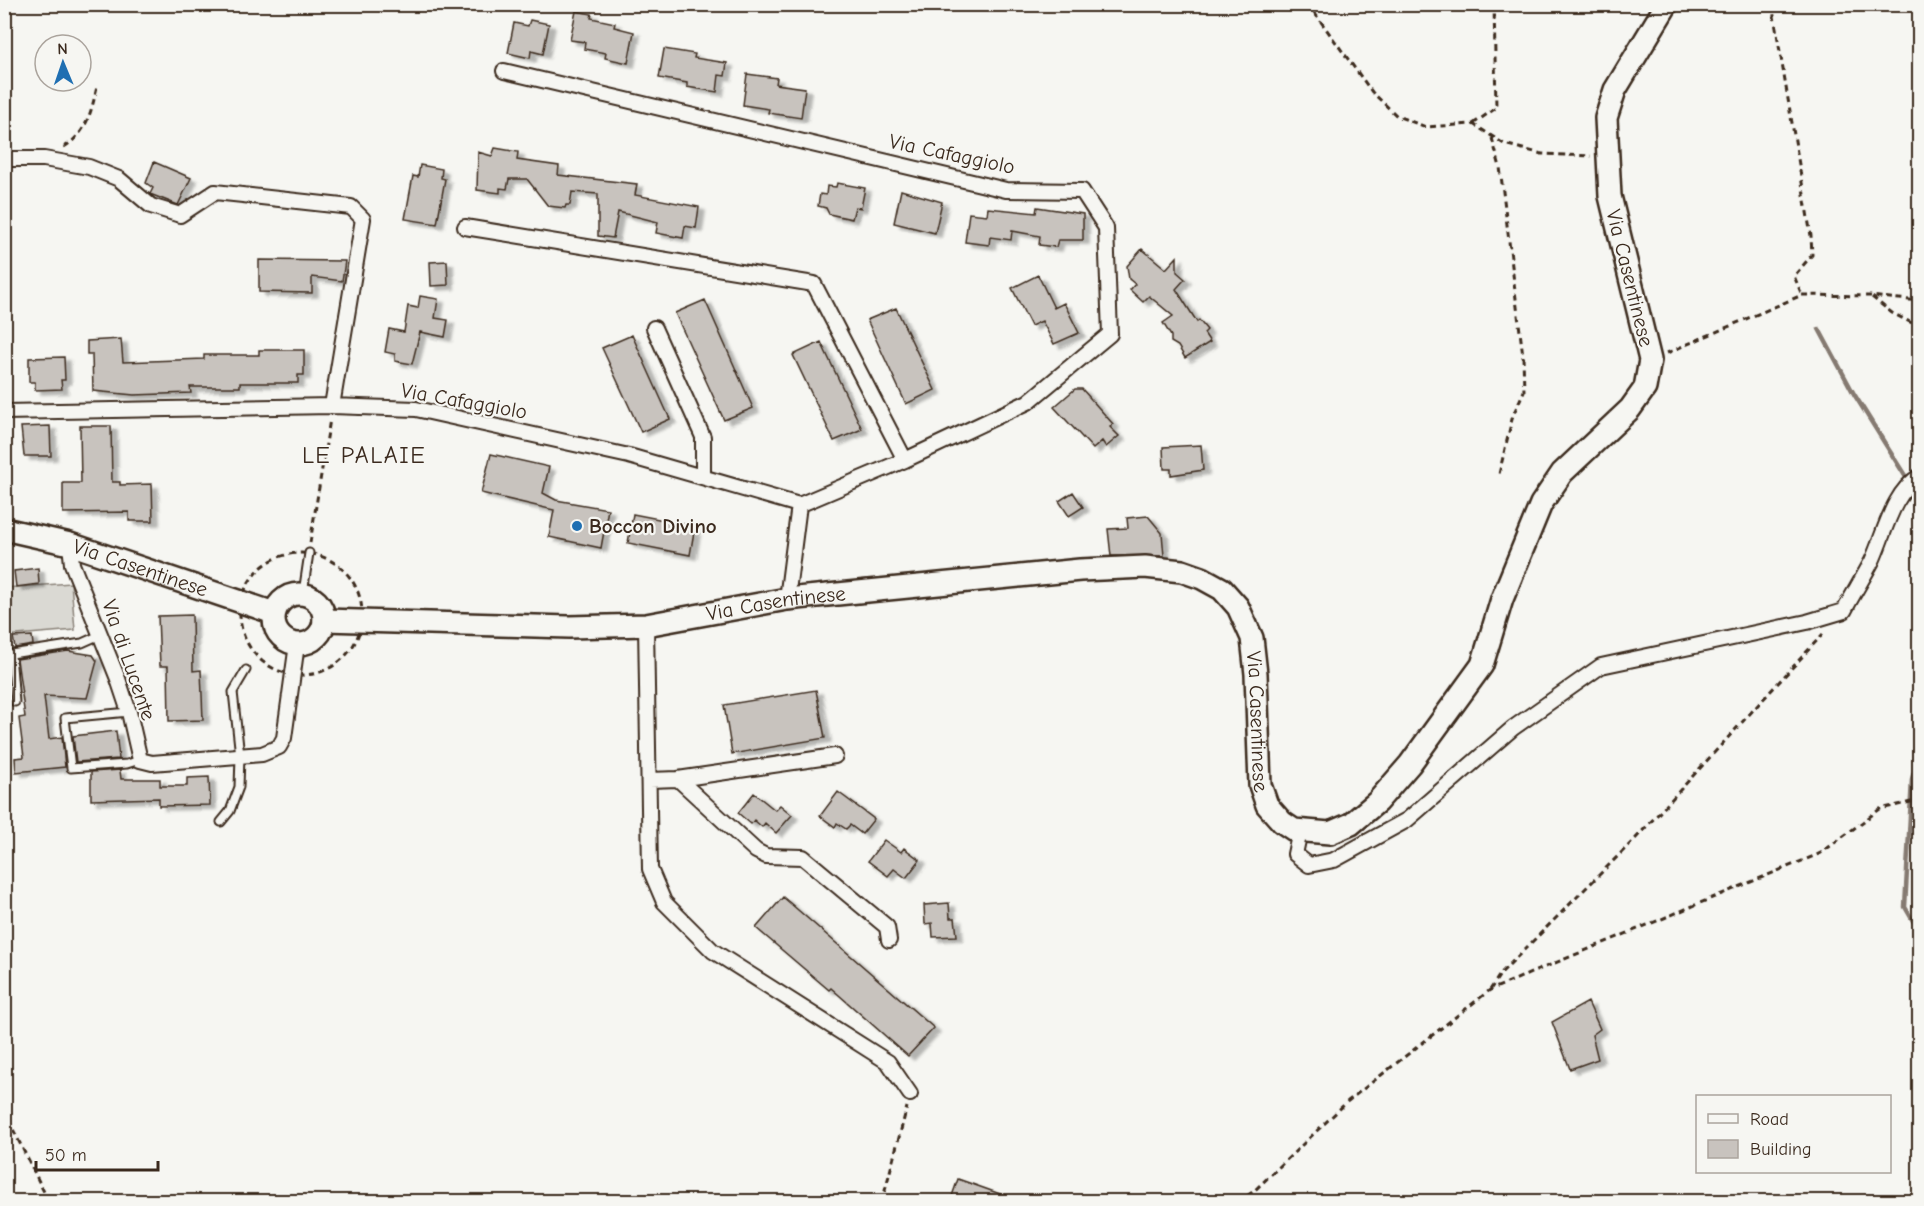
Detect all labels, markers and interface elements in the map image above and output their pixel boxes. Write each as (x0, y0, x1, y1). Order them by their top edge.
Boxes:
north arrow (33, 33, 93, 93)
text: N (57, 40, 68, 58)
street label: Via Cafaggiolo (887, 129, 1017, 179)
street label: Via Casentinese (1601, 207, 1659, 349)
street label: Via Cafaggiolo (399, 378, 529, 424)
district label: LE PALAIE (302, 441, 426, 469)
place label: Boccon Divino (589, 514, 717, 538)
marker: Boccon Divino (570, 519, 584, 533)
street label: Via Casentinese (70, 534, 211, 602)
street label: Via Casentinese (704, 581, 847, 626)
street label: Via di Lucente (97, 597, 161, 723)
street label: Via Casentinese (1242, 650, 1274, 795)
legend (1696, 1095, 1891, 1173)
text: Road (1750, 1109, 1789, 1130)
scale bar (36, 1134, 158, 1172)
text: Building (1750, 1139, 1812, 1160)
text: 50 m (45, 1145, 87, 1166)

